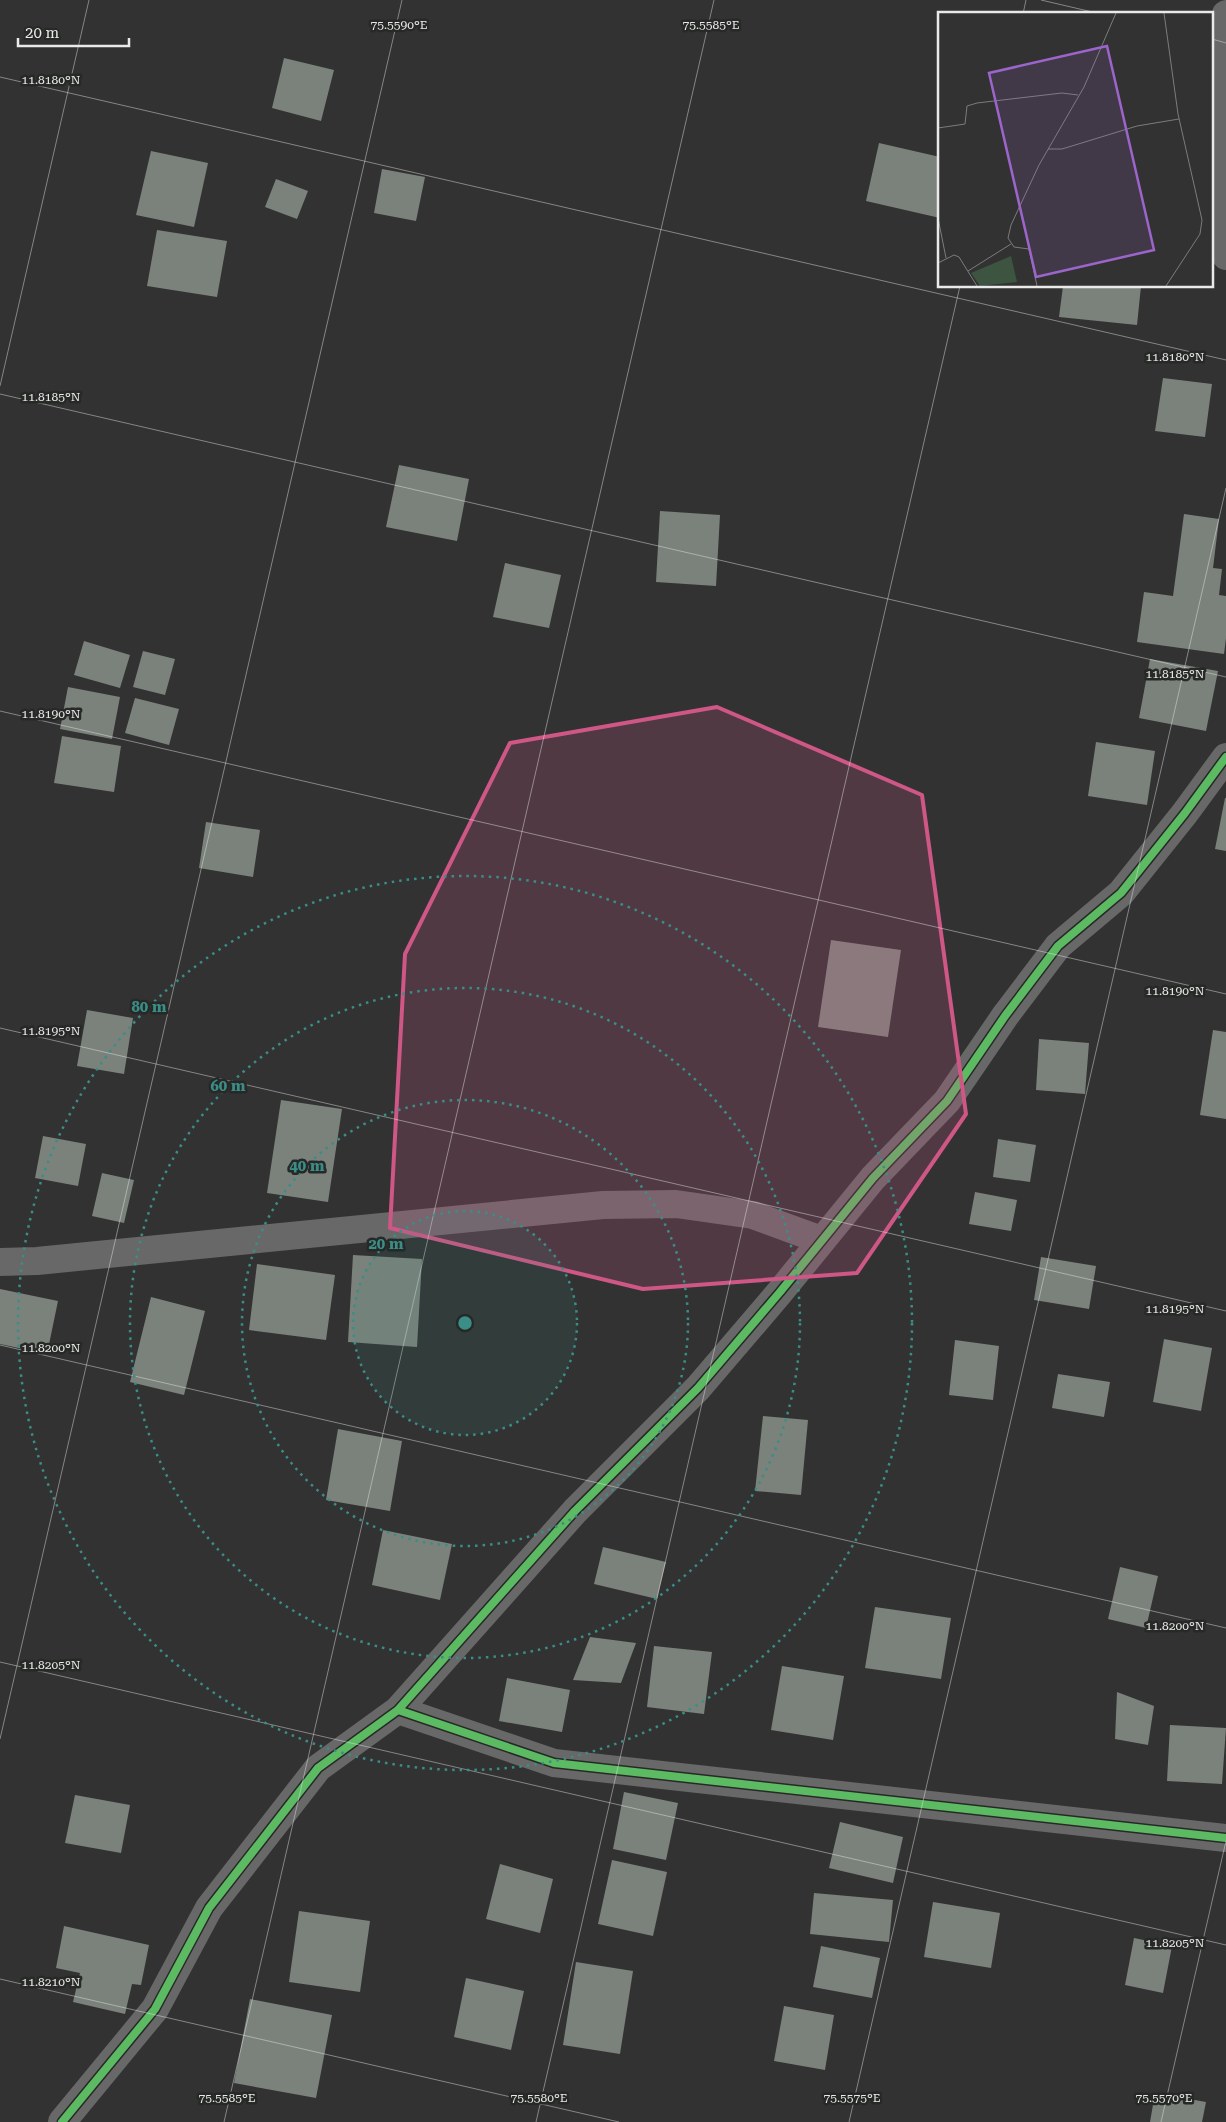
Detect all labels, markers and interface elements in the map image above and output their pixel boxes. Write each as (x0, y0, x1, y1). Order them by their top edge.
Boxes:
inset map (938, 12, 1214, 288)
scale bar (18, 15, 129, 47)
text: 75.5590°E (371, 18, 427, 32)
text: 75.5585°E (683, 18, 739, 32)
text: 20 m (25, 24, 60, 42)
text: 11.8180°N (22, 73, 81, 87)
text: 11.8180°N (1146, 350, 1205, 364)
text: 11.8185°N (22, 390, 81, 404)
text: 11.8185°N (1146, 667, 1205, 681)
text: 11.8190°N (22, 707, 81, 721)
text: 11.8190°N (1146, 984, 1205, 998)
text: 80 m (131, 998, 167, 1016)
text: 11.8195°N (22, 1024, 81, 1038)
text: 60 m (210, 1077, 246, 1095)
text: 40 m (289, 1157, 325, 1175)
text: 20 m (368, 1235, 404, 1253)
text: 11.8195°N (1146, 1302, 1205, 1316)
centre of rings (456, 1314, 474, 1332)
text: 11.8200°N (22, 1341, 81, 1355)
text: 11.8200°N (1146, 1619, 1205, 1633)
text: 11.8205°N (22, 1658, 81, 1672)
text: 11.8205°N (1146, 1936, 1205, 1950)
text: 11.8210°N (22, 1975, 81, 1989)
text: 75.5585°E (199, 2091, 255, 2105)
text: 75.5580°E (511, 2091, 567, 2105)
text: 75.5575°E (824, 2091, 880, 2105)
text: 75.5570°E (1136, 2091, 1192, 2105)

